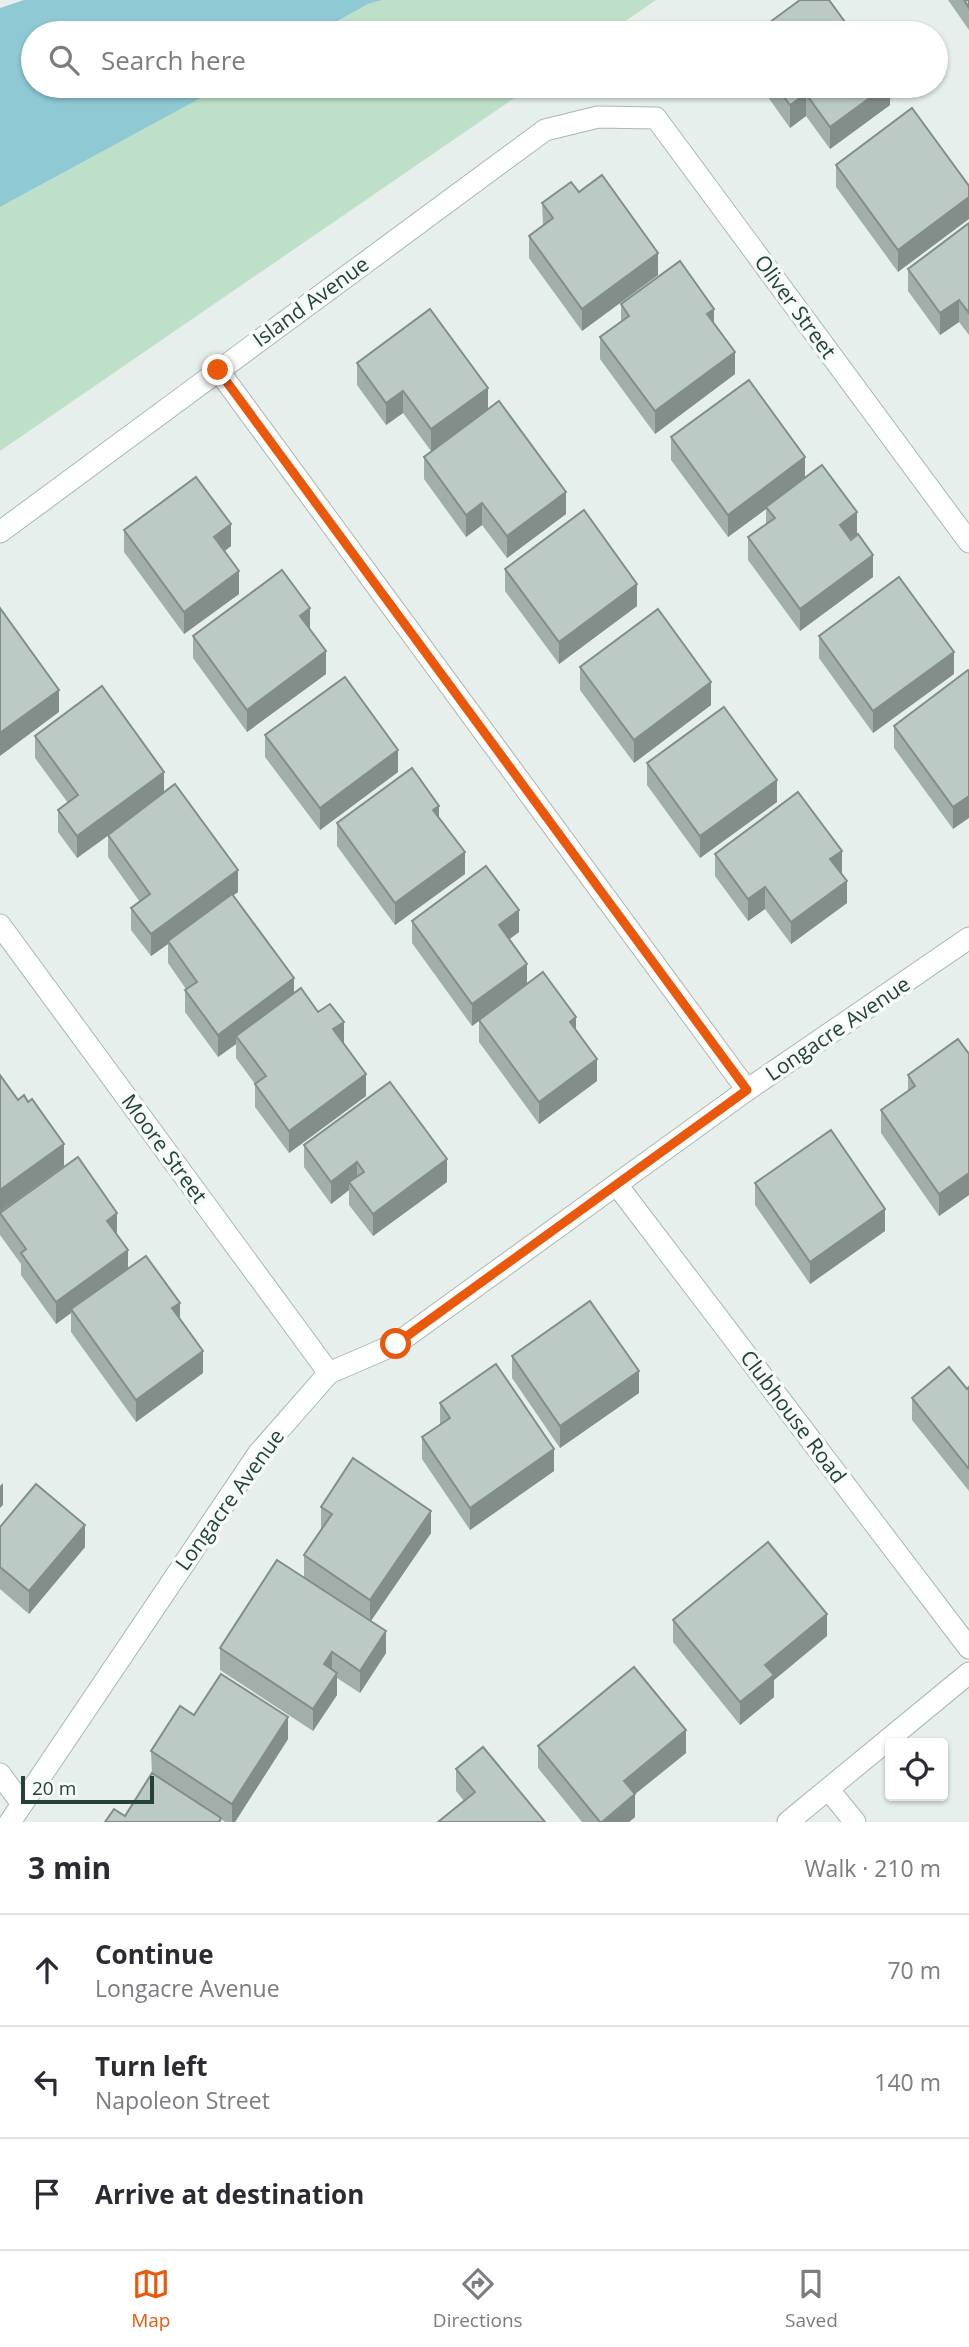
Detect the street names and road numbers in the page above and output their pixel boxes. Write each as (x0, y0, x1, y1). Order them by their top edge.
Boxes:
street label: Oliver Street (749, 249, 843, 364)
street label: Island Avenue (247, 250, 374, 353)
street label: Longacre Avenue (760, 969, 915, 1087)
street label: Moore Street (116, 1088, 214, 1209)
street label: Clubhouse Road (734, 1344, 853, 1489)
street label: Longacre Avenue (168, 1423, 290, 1576)

